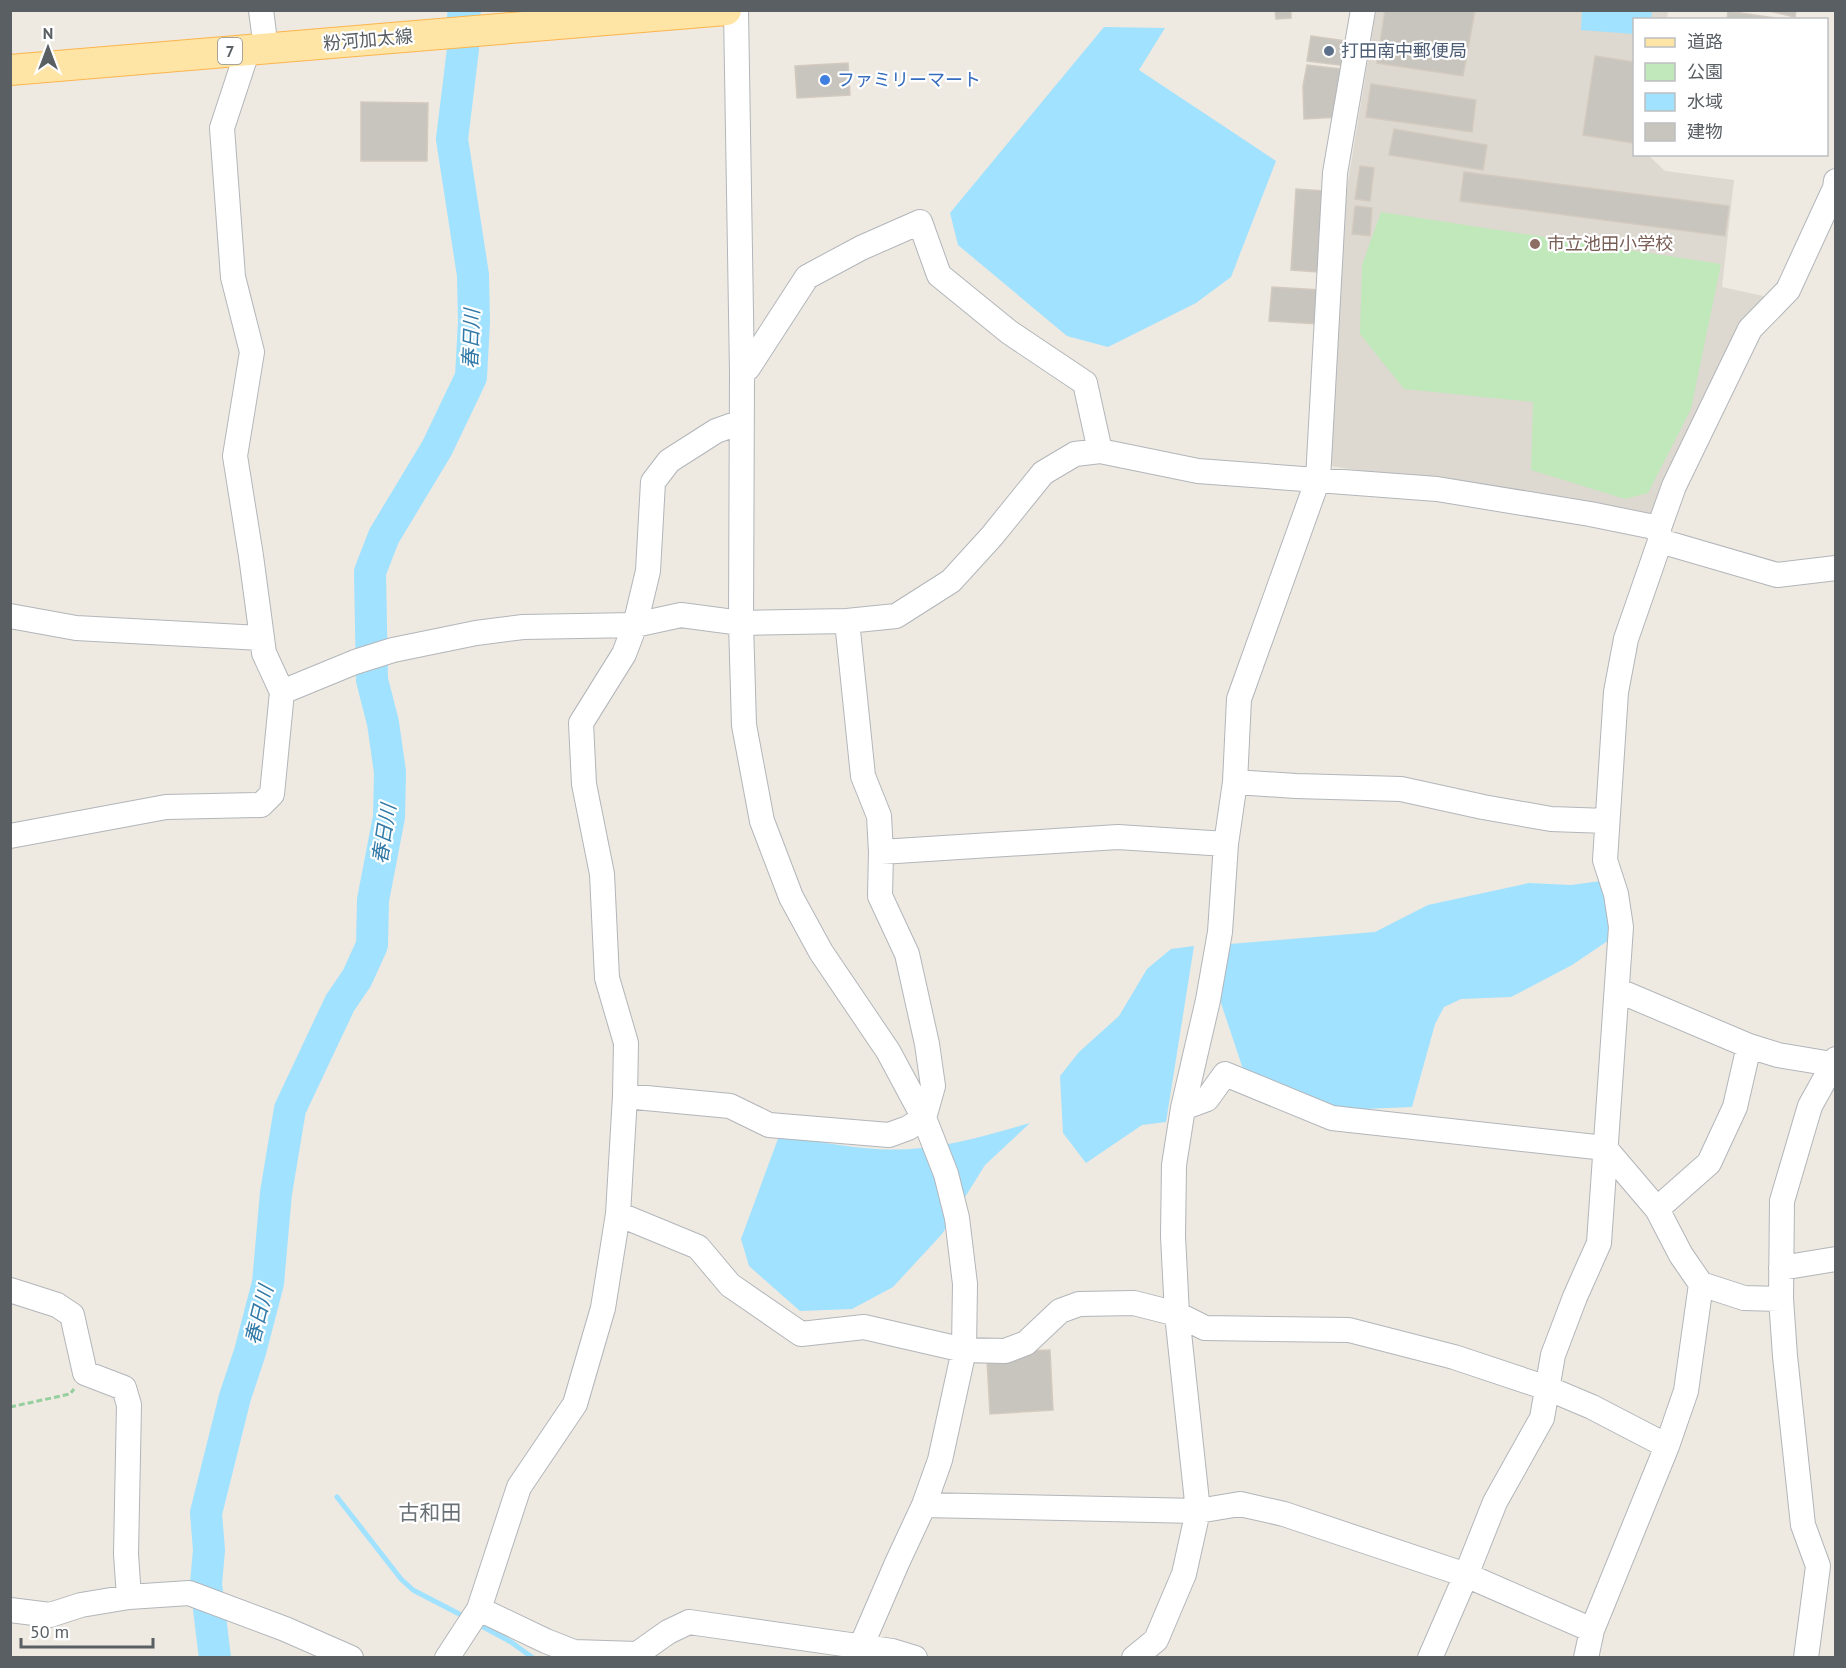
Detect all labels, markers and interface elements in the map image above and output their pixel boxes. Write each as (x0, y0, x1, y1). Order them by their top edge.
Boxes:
north arrow (18, 18, 78, 78)
legend (1633, 18, 1828, 156)
text: N (43, 23, 53, 43)
street label: 粉河加太線 (322, 24, 414, 55)
text: 道路 (1687, 30, 1723, 53)
road number: 7 (218, 38, 242, 64)
place label: 打田南中郵便局 (1341, 39, 1467, 62)
marker: 打田南中郵便局 (1322, 44, 1336, 58)
text: 公園 (1687, 60, 1723, 83)
place label: ファミリーマート (837, 68, 981, 91)
marker: ファミリーマート (818, 73, 832, 87)
text: 水域 (1687, 90, 1723, 113)
text: 建物 (1687, 120, 1723, 143)
place label: 市立池田小学校 (1547, 232, 1673, 255)
marker: 市立池田小学校 (1528, 237, 1542, 251)
water label: 春日川 (457, 307, 485, 369)
water label: 春日川 (366, 800, 402, 866)
water label: 春日川 (239, 1281, 279, 1347)
district label: 古和田 (399, 1499, 462, 1526)
scale bar (21, 1611, 153, 1649)
text: 50 m (30, 1620, 69, 1643)

